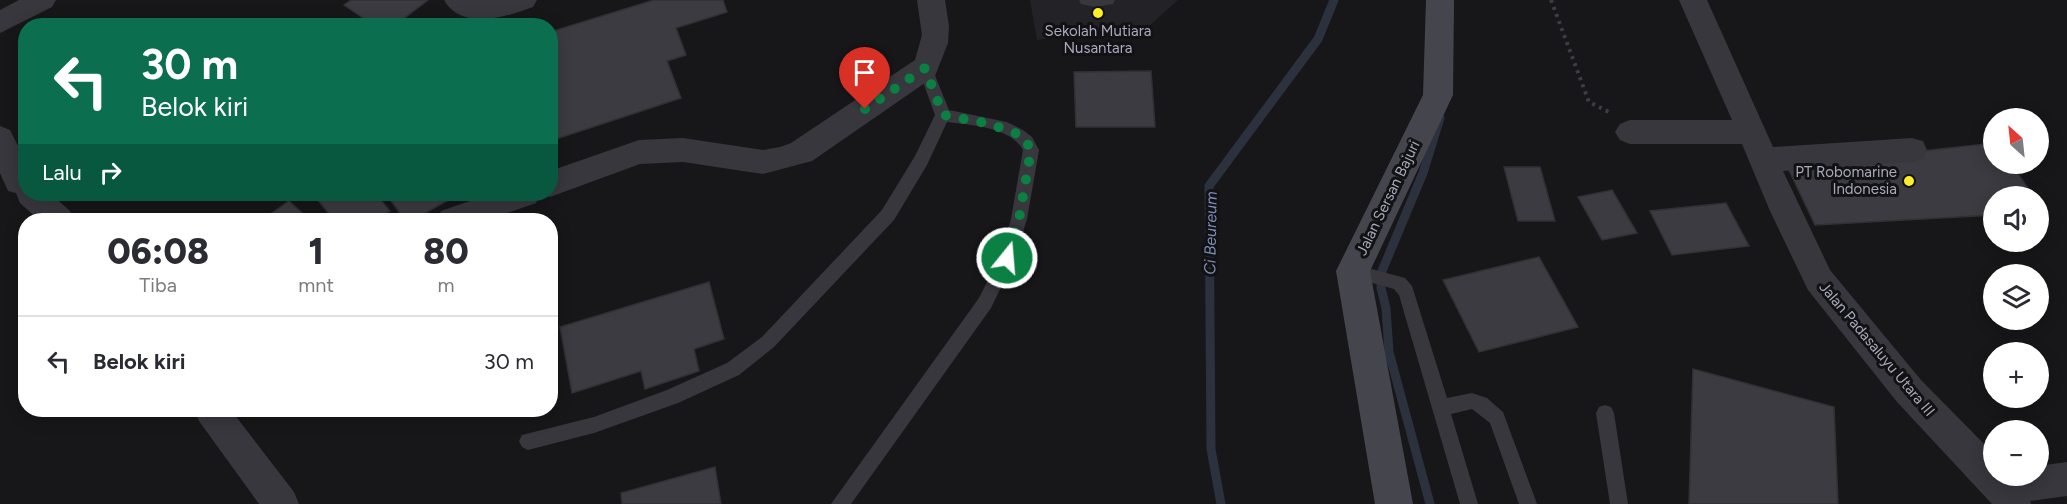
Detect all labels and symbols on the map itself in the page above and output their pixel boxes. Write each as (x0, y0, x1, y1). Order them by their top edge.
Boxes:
marker: Sekolah Mutiara Nusantara (1091, 6, 1105, 20)
place label: Sekolah Mutiara Nusantara (1045, 22, 1151, 57)
pin (839, 47, 890, 109)
north arrow (1983, 108, 2049, 174)
street label: Jalan Sersan Bajuri (1352, 138, 1424, 258)
place label: PT Robomarine Indonesia (1795, 163, 1897, 198)
marker: PT Robomarine Indonesia (1902, 174, 1916, 188)
water label: Ci Beureum (1200, 191, 1221, 275)
position arrow (975, 226, 1039, 290)
street label: Jalan Padasaluyu Utara III (1816, 278, 1938, 420)

